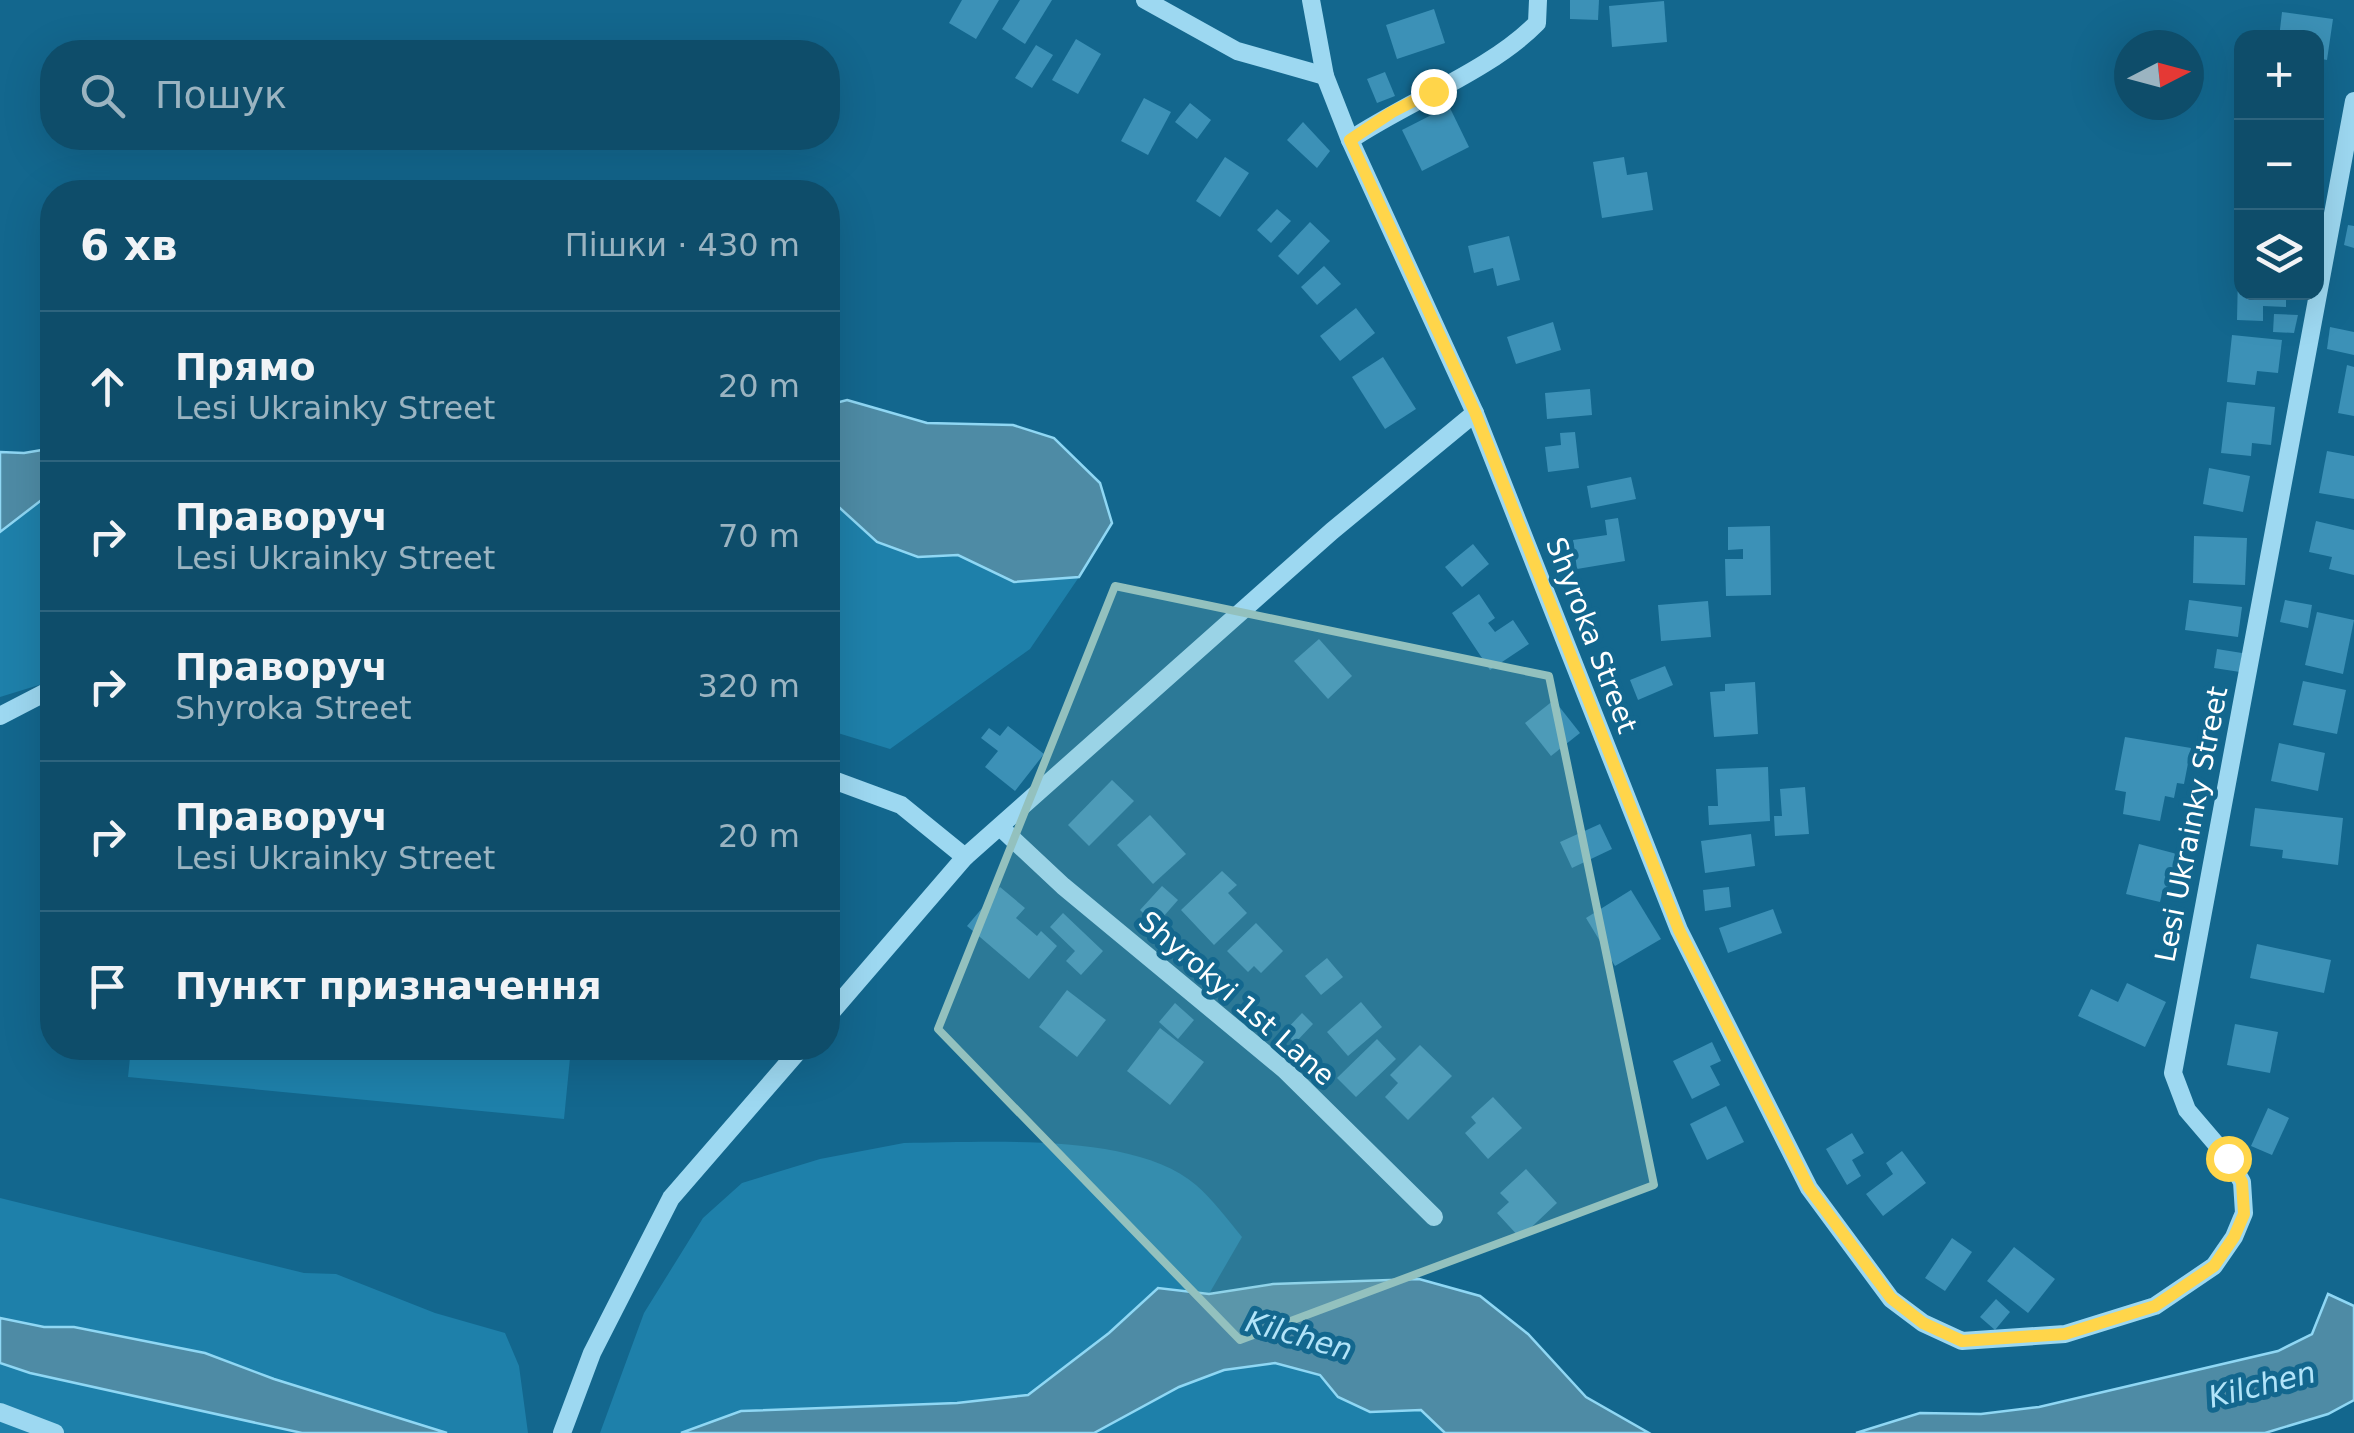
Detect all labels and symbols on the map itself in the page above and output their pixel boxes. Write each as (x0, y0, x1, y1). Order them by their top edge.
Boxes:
north arrow (2114, 30, 2204, 120)
route end (1411, 69, 1457, 115)
street label: Shyroka Street (1539, 533, 1644, 738)
street label: Lesi Ukrainky Street (2149, 683, 2234, 965)
street label: Shyrokyi 1st Lane (1132, 904, 1341, 1092)
route start (2206, 1136, 2252, 1182)
water label: Kilchen (1242, 1304, 1357, 1367)
water label: Kilchen (2205, 1354, 2319, 1415)

